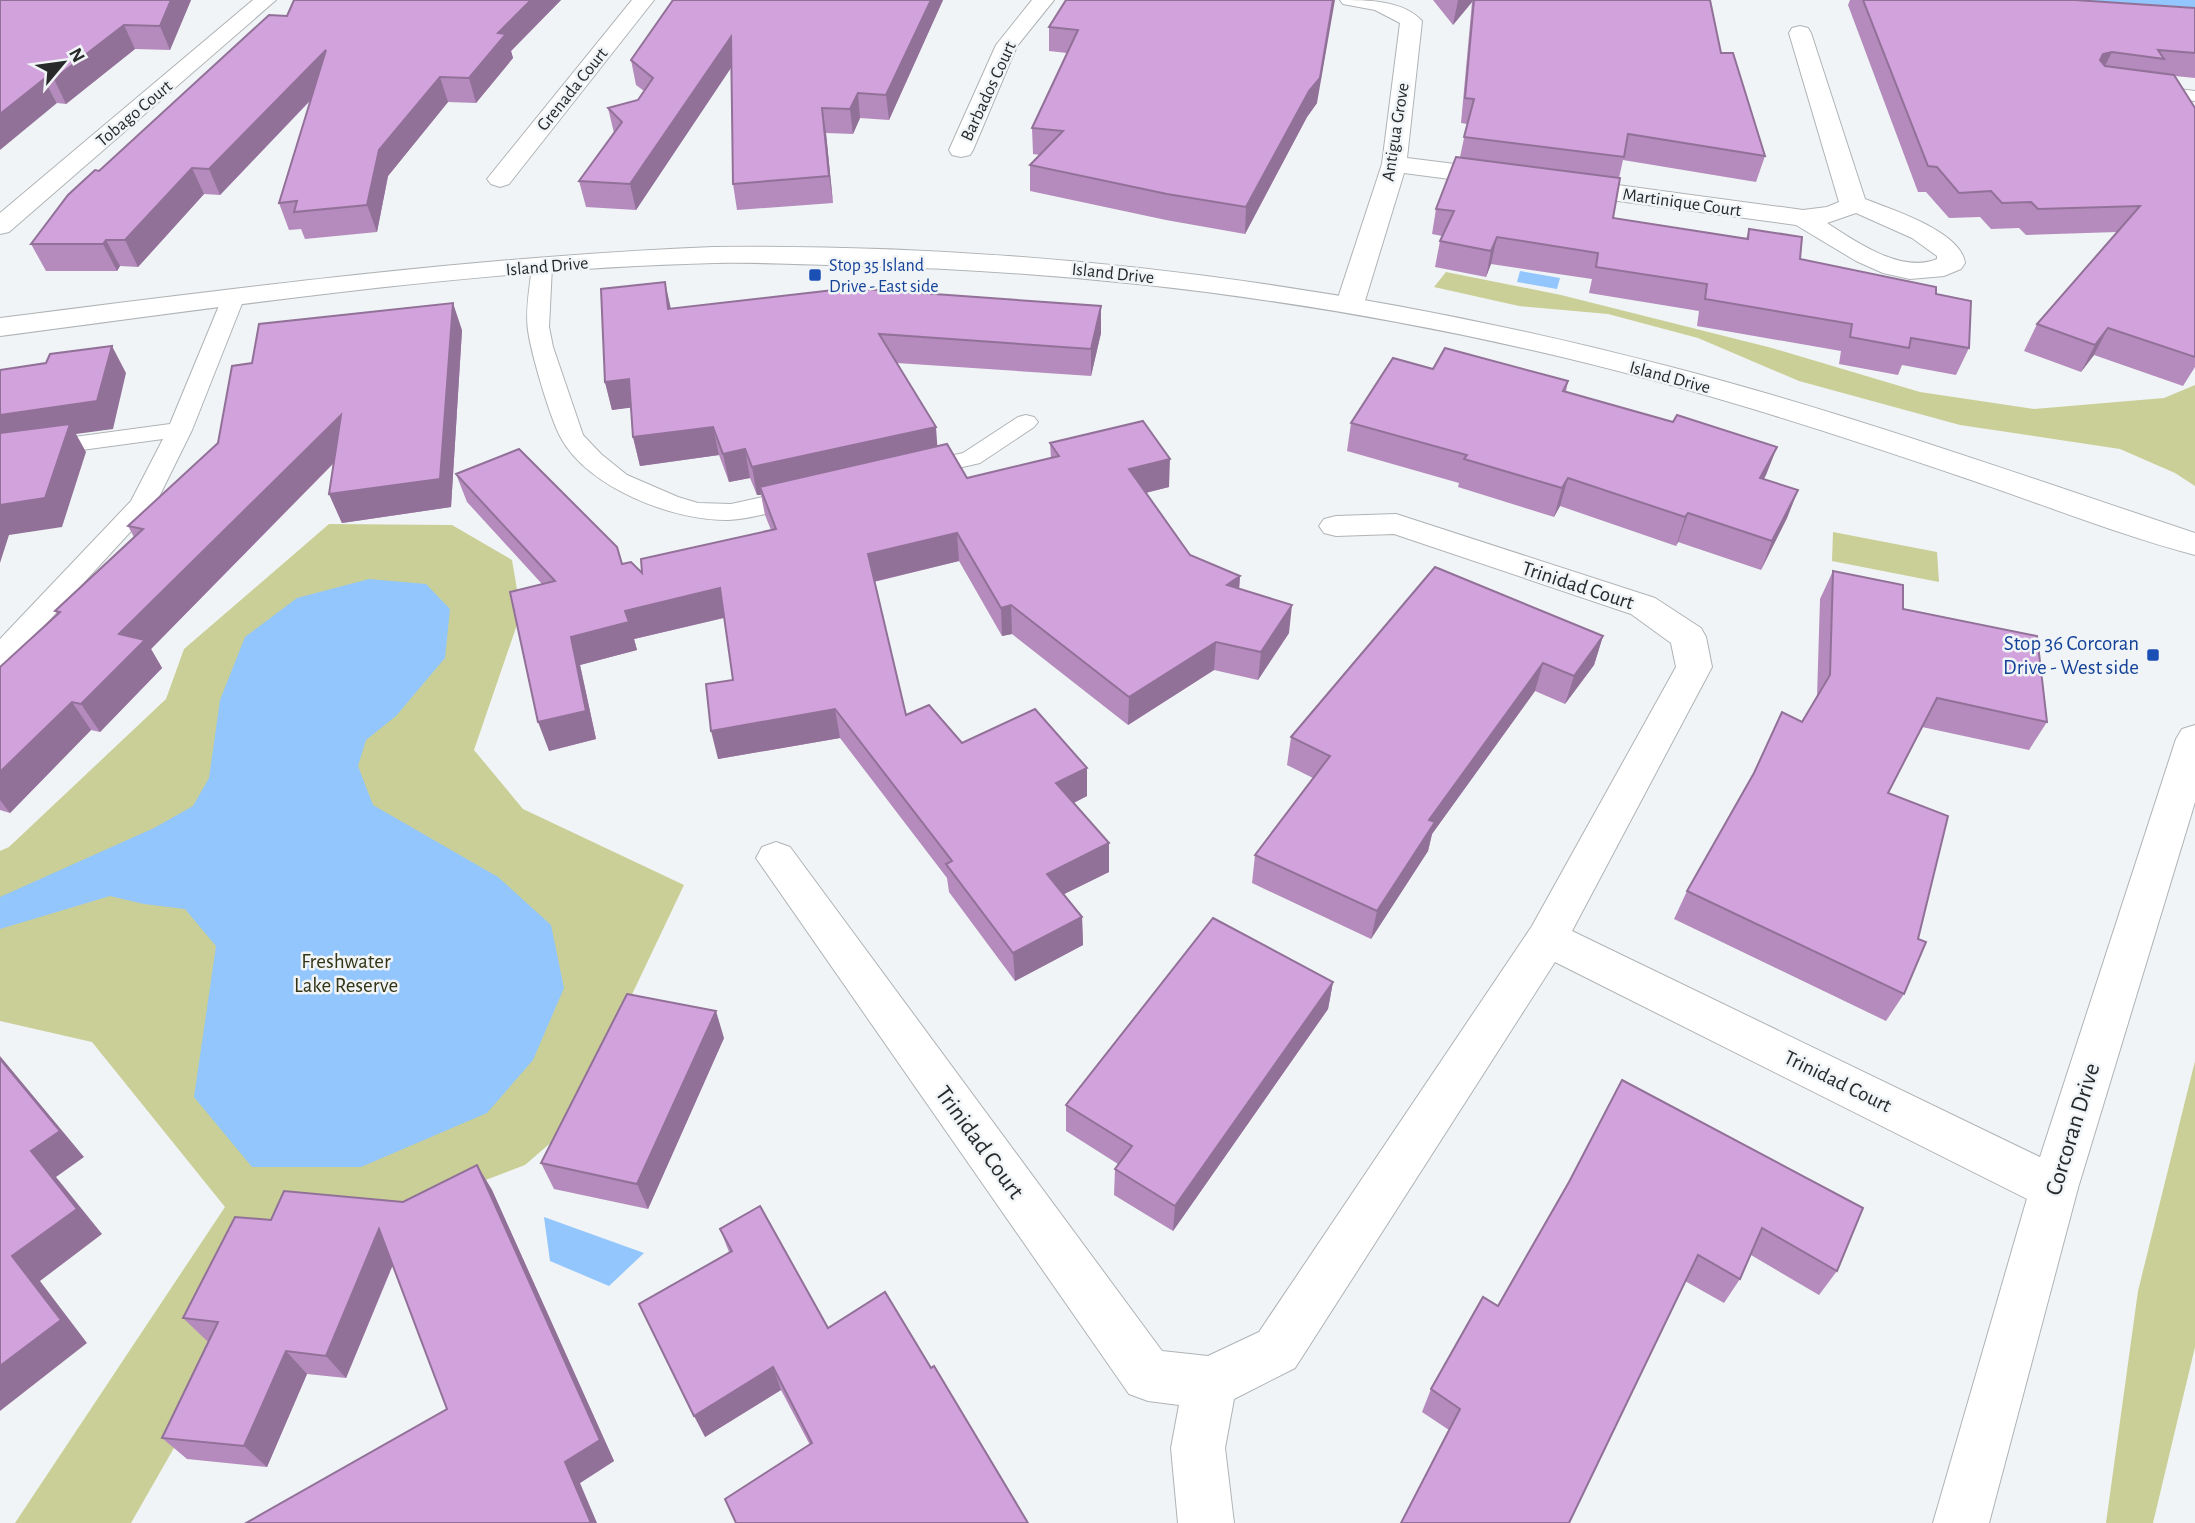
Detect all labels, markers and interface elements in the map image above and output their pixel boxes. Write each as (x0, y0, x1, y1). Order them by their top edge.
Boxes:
north arrow (28, 28, 98, 98)
street label: Barbados Court (958, 39, 1020, 144)
street label: Grenada Court (534, 44, 612, 135)
text: N (65, 45, 88, 66)
street label: Tobago Court (93, 77, 176, 151)
street label: Antigua Grove (1379, 82, 1413, 183)
street label: Martinique Court (1621, 186, 1743, 220)
street label: Island Drive (505, 254, 589, 280)
place label: Stop 35 Island Drive - East side (829, 257, 939, 296)
street label: Island Drive (1071, 261, 1155, 287)
marker: Stop 35 Island Drive - East side (807, 267, 823, 283)
street label: Island Drive (1627, 359, 1712, 397)
street label: Trinidad Court (1519, 557, 1637, 614)
place label: Stop 36 Corcoran Drive - West side (2003, 633, 2139, 678)
marker: Stop 36 Corcoran Drive - West side (2145, 647, 2161, 663)
park label: Freshwater Lake Reserve (294, 951, 398, 996)
street label: Trinidad Court (1781, 1046, 1895, 1117)
street label: Corcoran Drive (2041, 1060, 2104, 1198)
street label: Trinidad Court (930, 1082, 1028, 1204)

